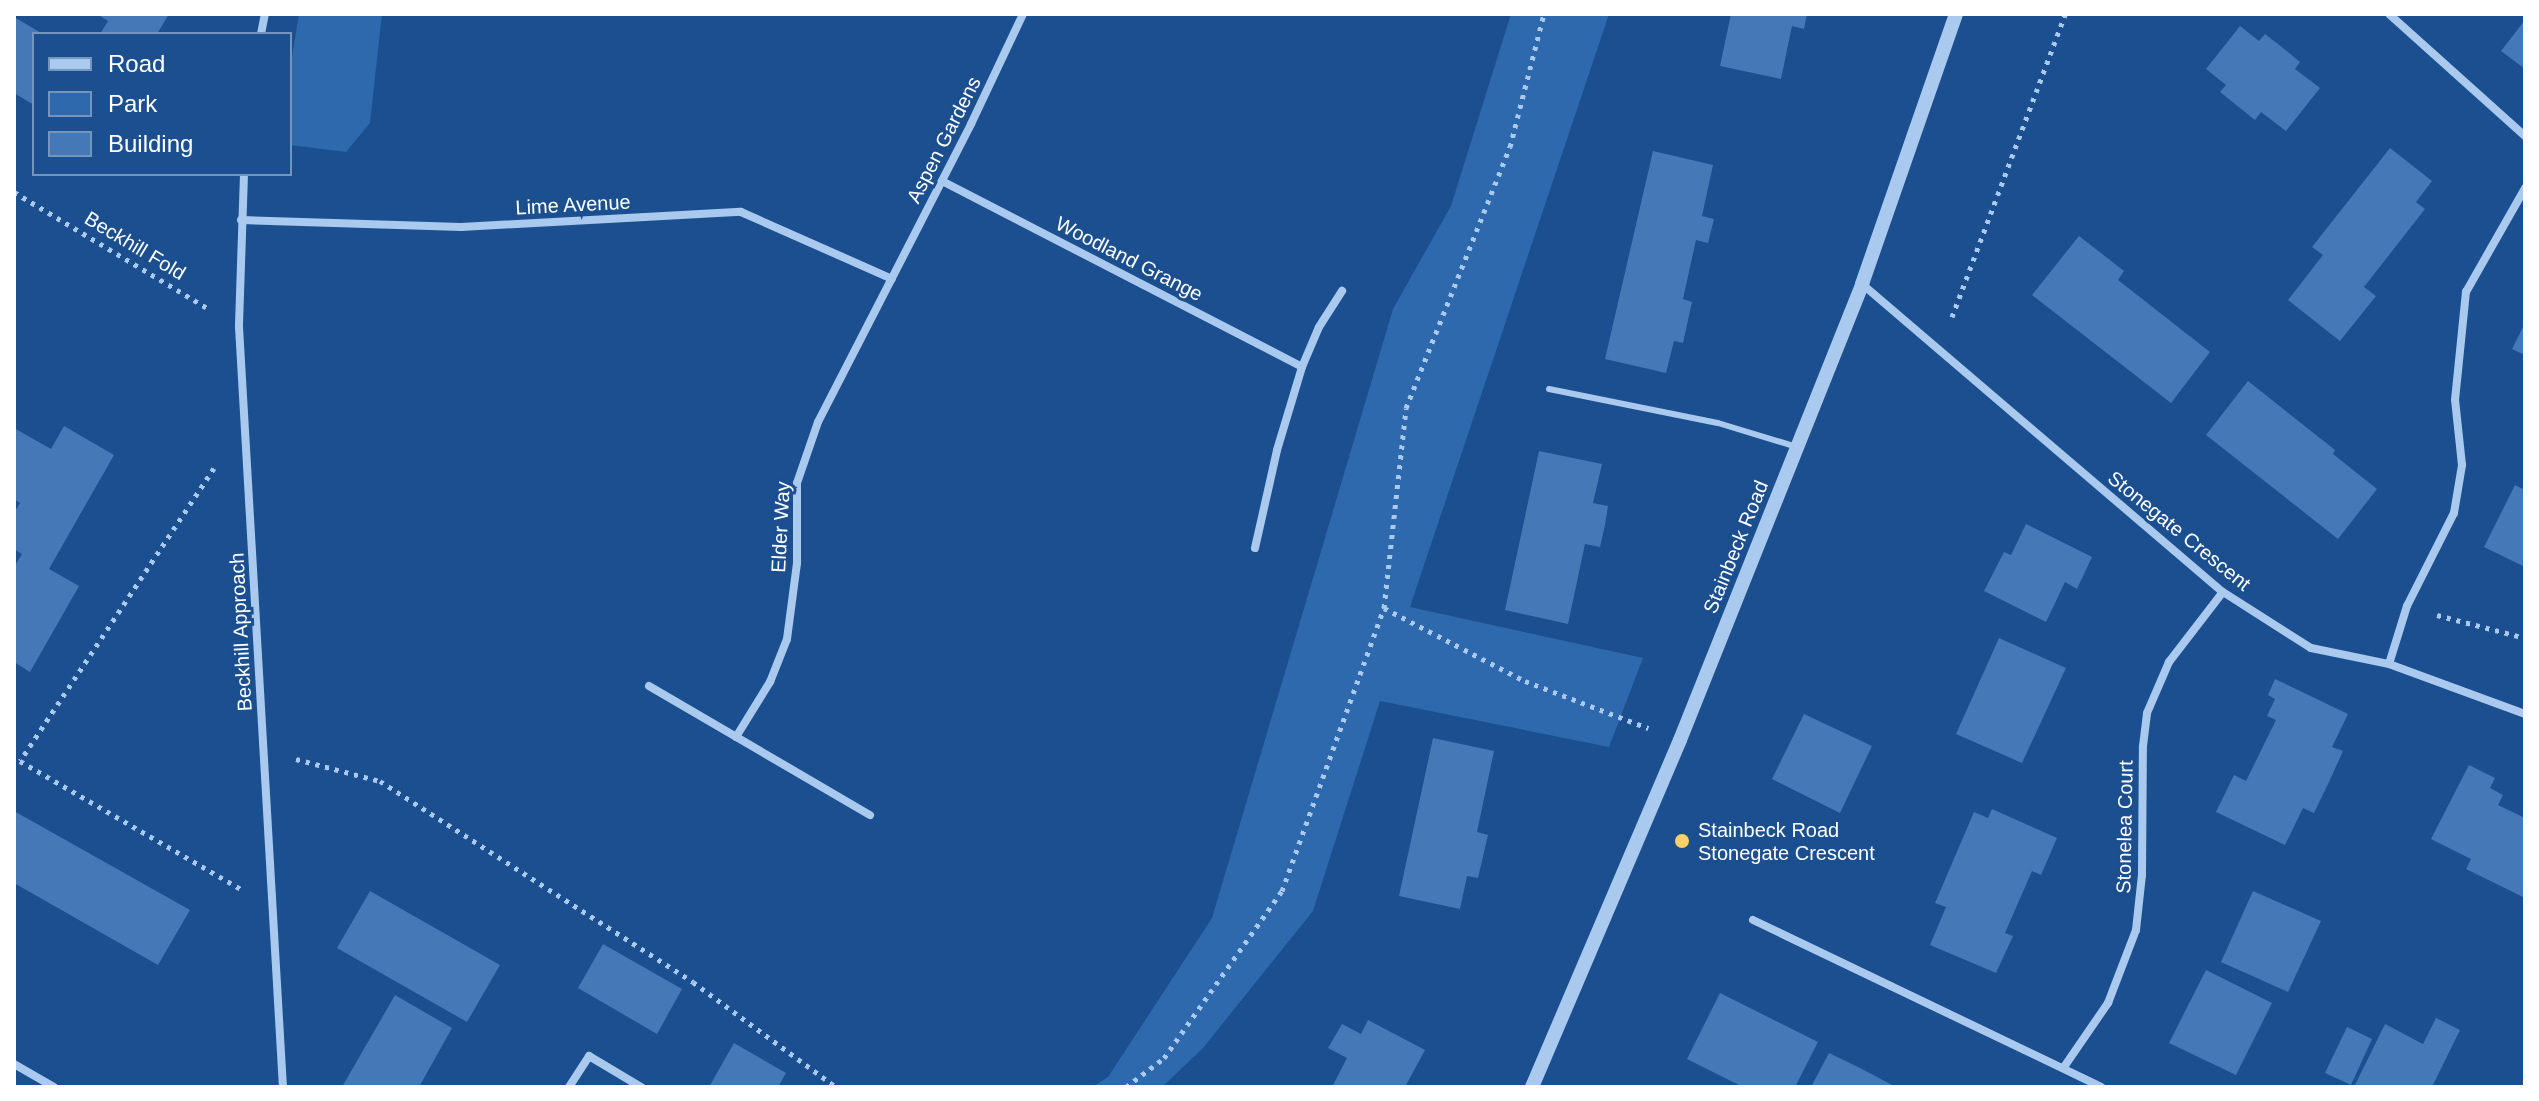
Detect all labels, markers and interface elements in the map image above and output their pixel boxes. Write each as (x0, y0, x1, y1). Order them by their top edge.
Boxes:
legend (32, 32, 292, 176)
text: Road (108, 50, 165, 77)
street label: Aspen Gardens (902, 73, 986, 207)
text: Park (108, 90, 157, 117)
text: Building (108, 130, 193, 157)
street label: Lime Avenue (514, 190, 632, 220)
street label: Beckhill Fold (80, 207, 190, 285)
street label: Woodland Grange (1051, 212, 1207, 306)
street label: Stonegate Crescent (2103, 466, 2255, 596)
street label: Stainbeck Road (1698, 477, 1774, 617)
street label: Elder Way (767, 481, 795, 573)
street label: Beckhill Approach (225, 551, 257, 713)
street label: Stonelea Court (2112, 760, 2138, 894)
place label: Stainbeck Road Stonegate Crescent (1698, 818, 1875, 865)
marker: Stainbeck Road Stonegate Crescent (1673, 832, 1691, 850)

